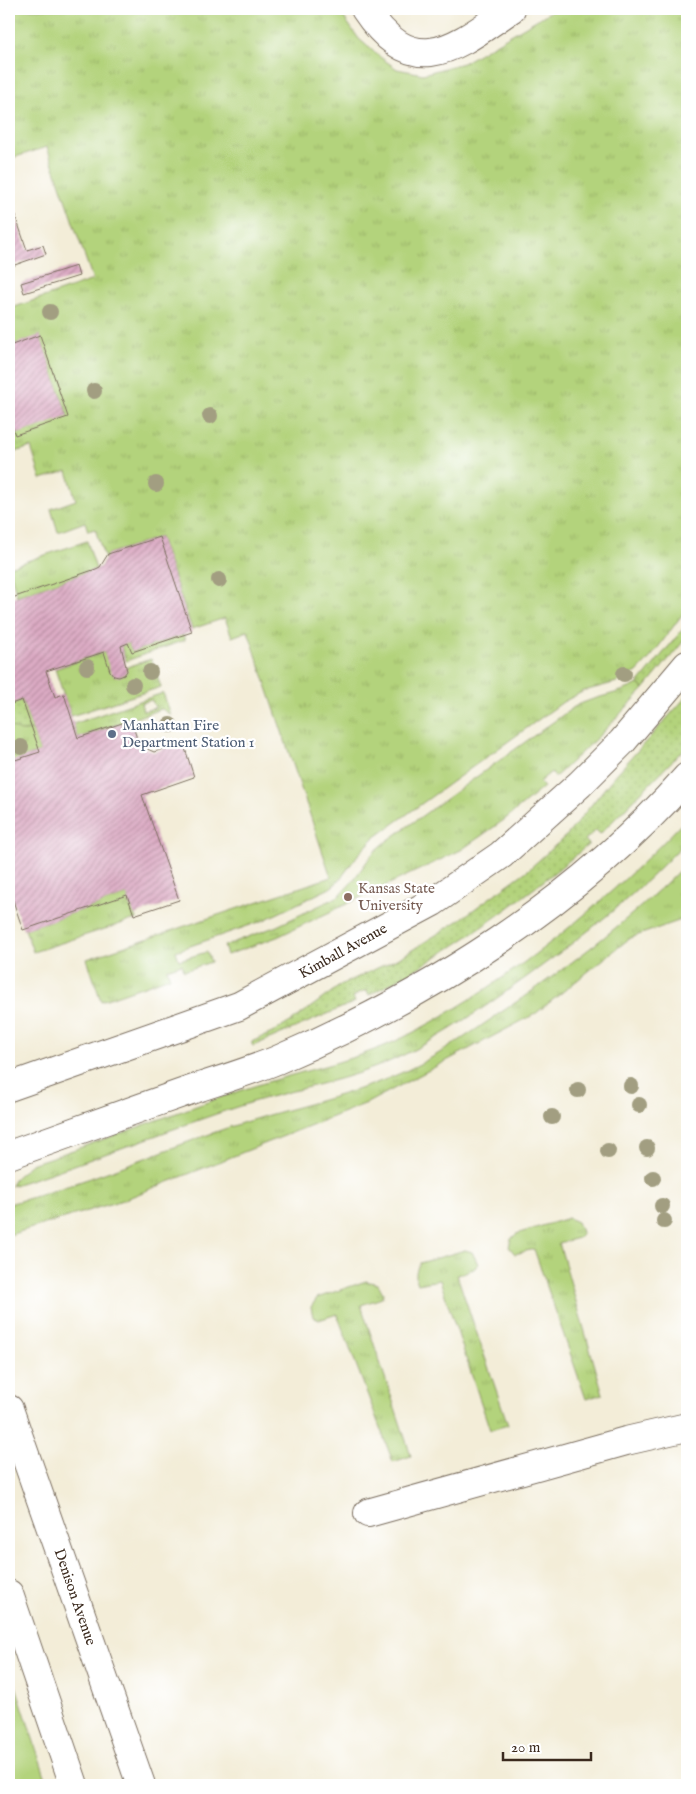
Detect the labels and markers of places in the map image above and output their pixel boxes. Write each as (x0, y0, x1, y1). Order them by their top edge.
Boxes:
place label: Manhattan Fire Department Station 1 (122, 716, 254, 752)
marker: Manhattan Fire Department Station 1 (106, 728, 118, 740)
place label: Kansas State University (358, 879, 435, 915)
marker: Kansas State University (342, 891, 354, 903)

